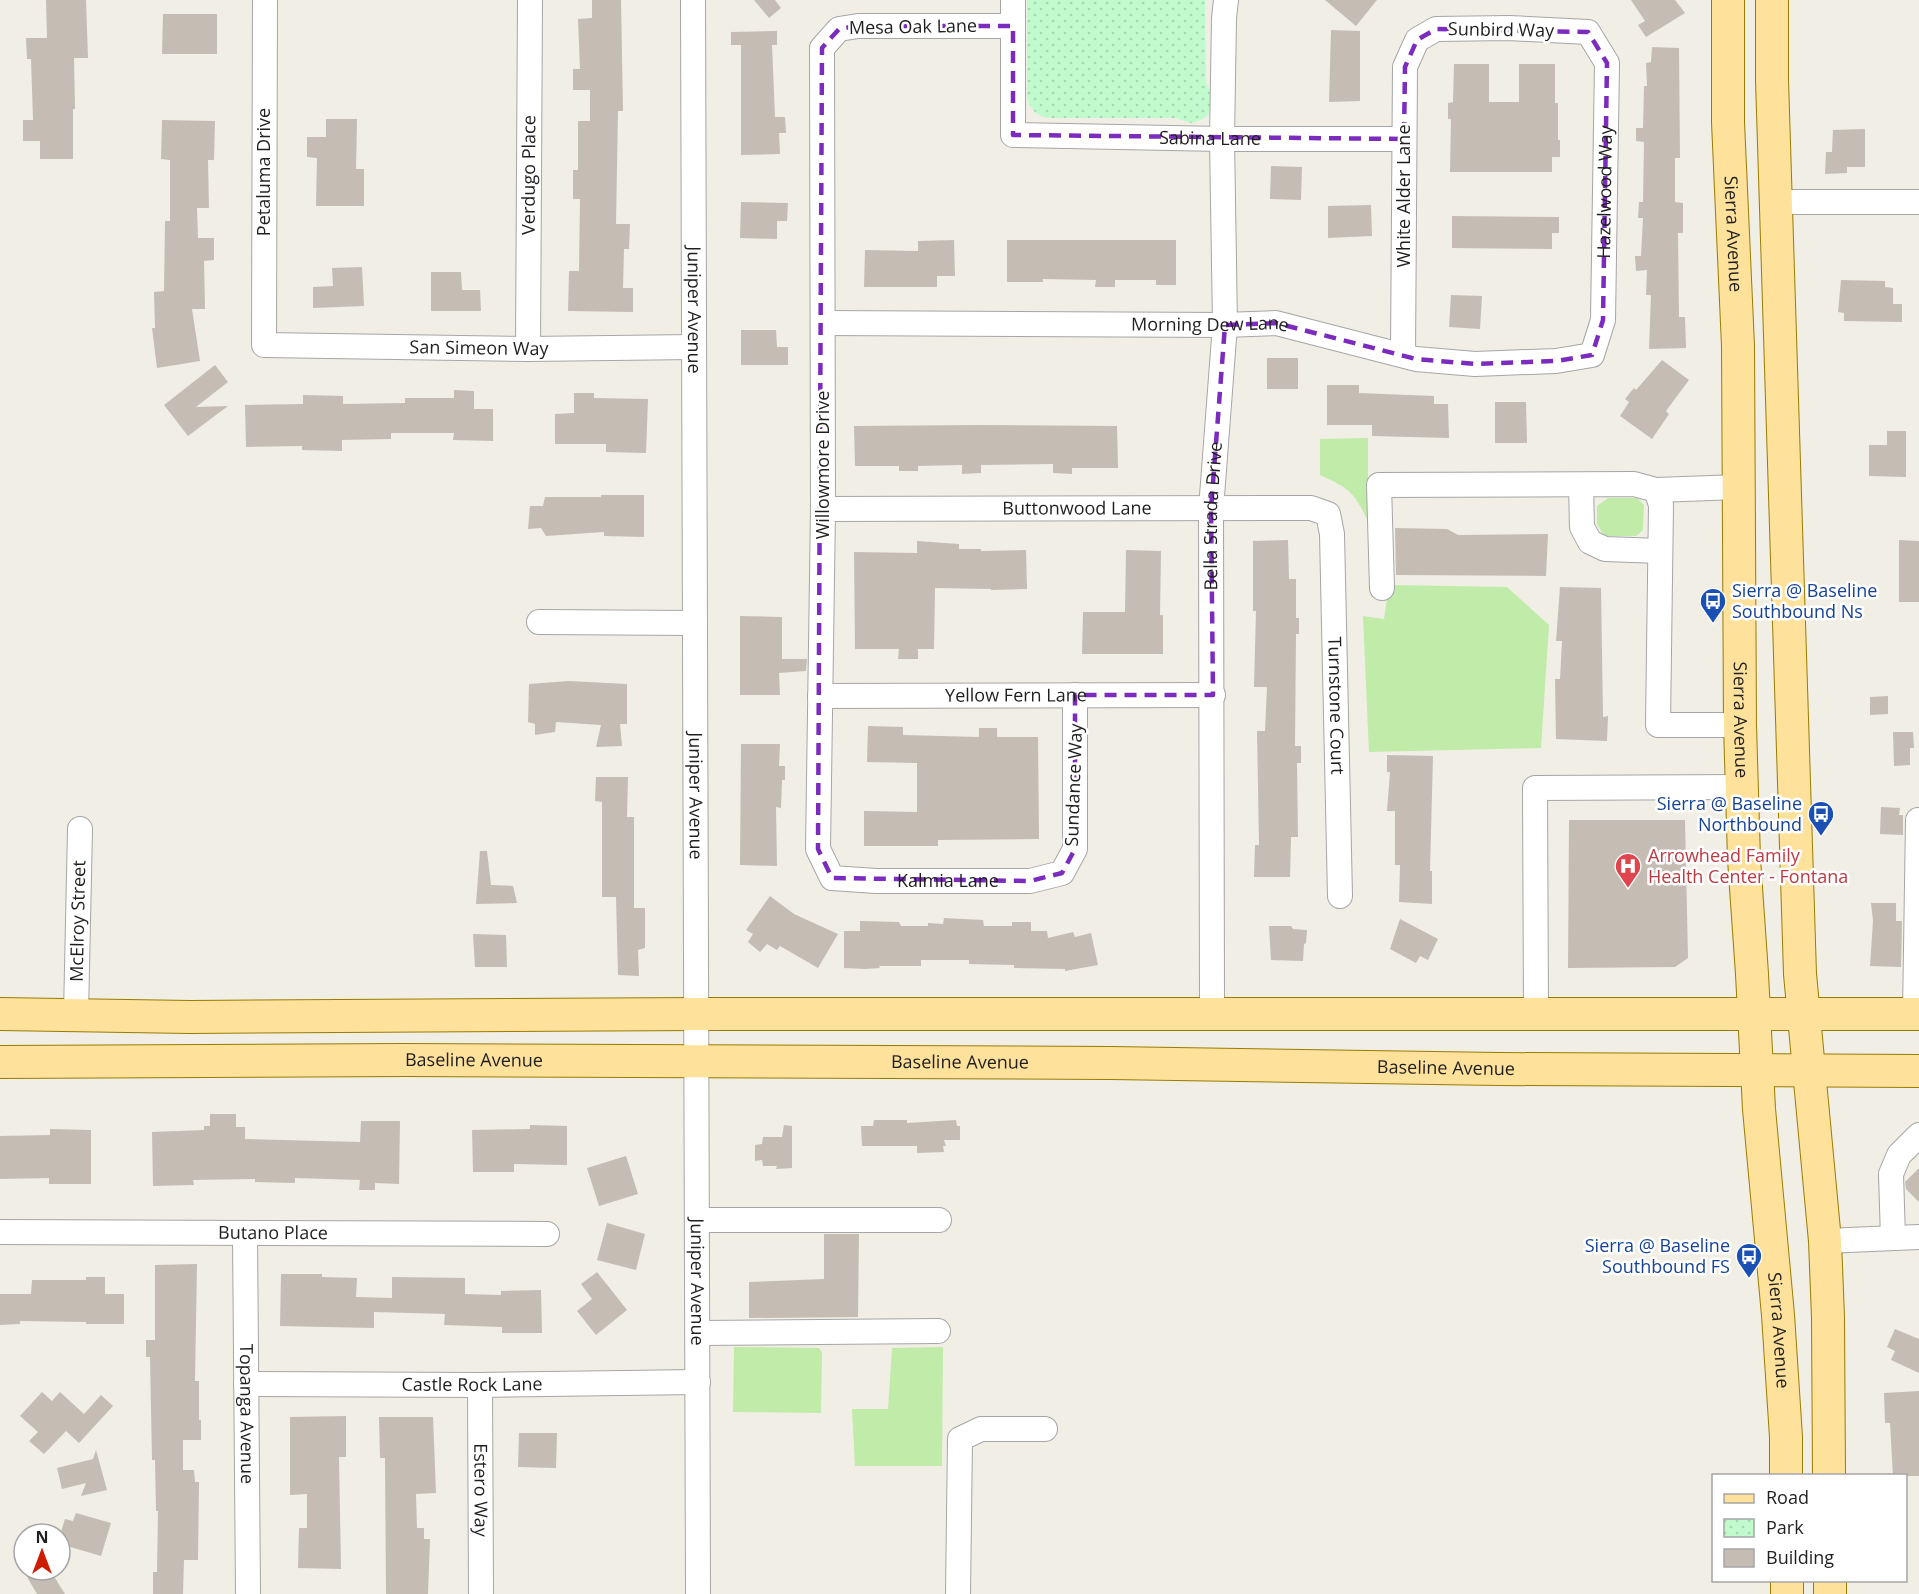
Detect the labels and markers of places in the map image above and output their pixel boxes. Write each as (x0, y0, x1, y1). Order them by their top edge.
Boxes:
place label: Sierra @ Baseline Southbound Ns (1732, 578, 1877, 623)
bus stop icon: Sierra @ Baseline Southbound Ns (1698, 586, 1728, 624)
place label: Sierra @ Baseline Northbound (1657, 791, 1802, 836)
bus stop icon: Sierra @ Baseline Northbound (1806, 799, 1836, 837)
place label: Arrowhead Family Health Center - Fontana (1648, 843, 1848, 888)
hospital icon: Arrowhead Family Health Center - Fontana (1613, 851, 1643, 889)
place label: Sierra @ Baseline Southbound FS (1585, 1233, 1730, 1278)
bus stop icon: Sierra @ Baseline Southbound FS (1734, 1241, 1764, 1279)

